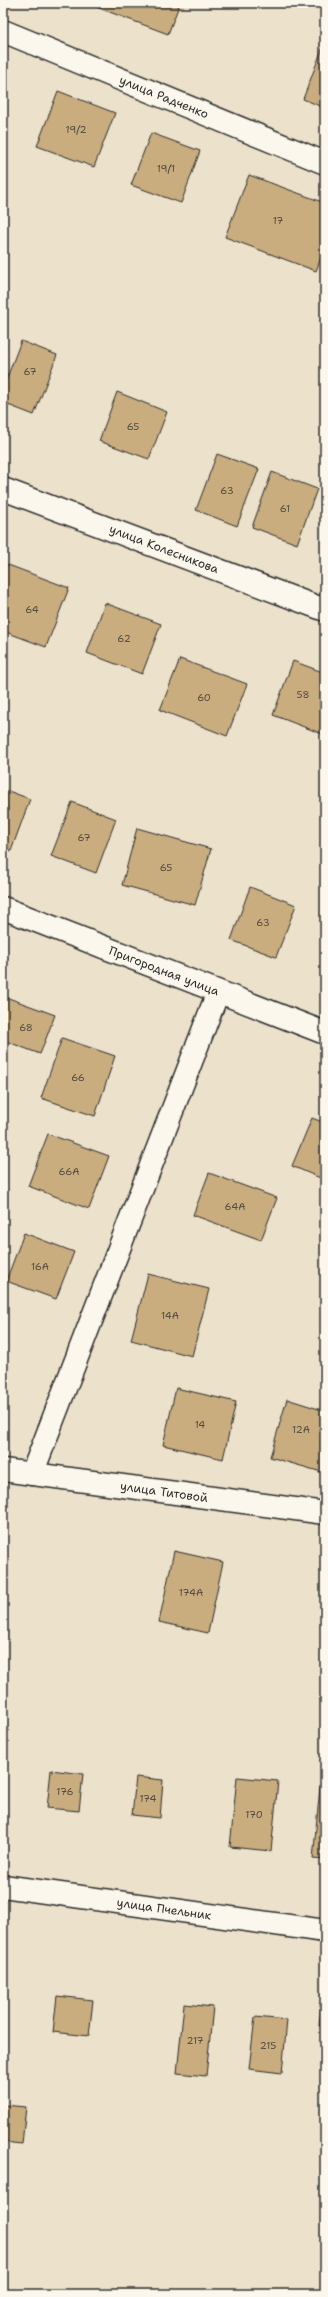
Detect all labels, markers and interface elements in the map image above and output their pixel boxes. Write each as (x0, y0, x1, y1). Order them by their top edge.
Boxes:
street label: улица Радченко (117, 72, 211, 122)
house number: 19/2 (65, 123, 87, 136)
house number: 19/1 (157, 162, 175, 175)
house number: 17 (273, 214, 283, 227)
house number: 67 (24, 365, 36, 378)
house number: 65 (127, 420, 139, 433)
house number: 63 (220, 484, 234, 497)
house number: 61 (280, 502, 290, 515)
street label: улица Колесникова (107, 521, 221, 577)
house number: 64 (25, 603, 39, 616)
house number: 62 (117, 632, 131, 645)
house number: 58 (297, 688, 309, 701)
house number: 60 (197, 691, 211, 704)
house number: 67 (78, 831, 90, 844)
house number: 65 (160, 861, 172, 874)
house number: 63 (256, 916, 270, 929)
street label: Пригородная улица (106, 943, 222, 1000)
house number: 68 (19, 1021, 33, 1034)
house number: 66 (71, 1071, 85, 1084)
house number: 66А (58, 1165, 80, 1178)
house number: 64А (225, 1200, 245, 1213)
house number: 16А (31, 1260, 49, 1273)
house number: 14А (161, 1309, 179, 1322)
house number: 14 (195, 1418, 205, 1431)
house number: 12А (292, 1423, 310, 1436)
street label: улица Титовой (119, 1478, 209, 1506)
house number: 174А (179, 1586, 203, 1599)
house number: 176 (56, 1785, 74, 1798)
house number: 174 (139, 1792, 157, 1805)
house number: 170 (245, 1808, 263, 1821)
street label: улица Пчельник (116, 1894, 213, 1924)
house number: 217 (186, 2034, 204, 2047)
house number: 215 (260, 2039, 276, 2052)

